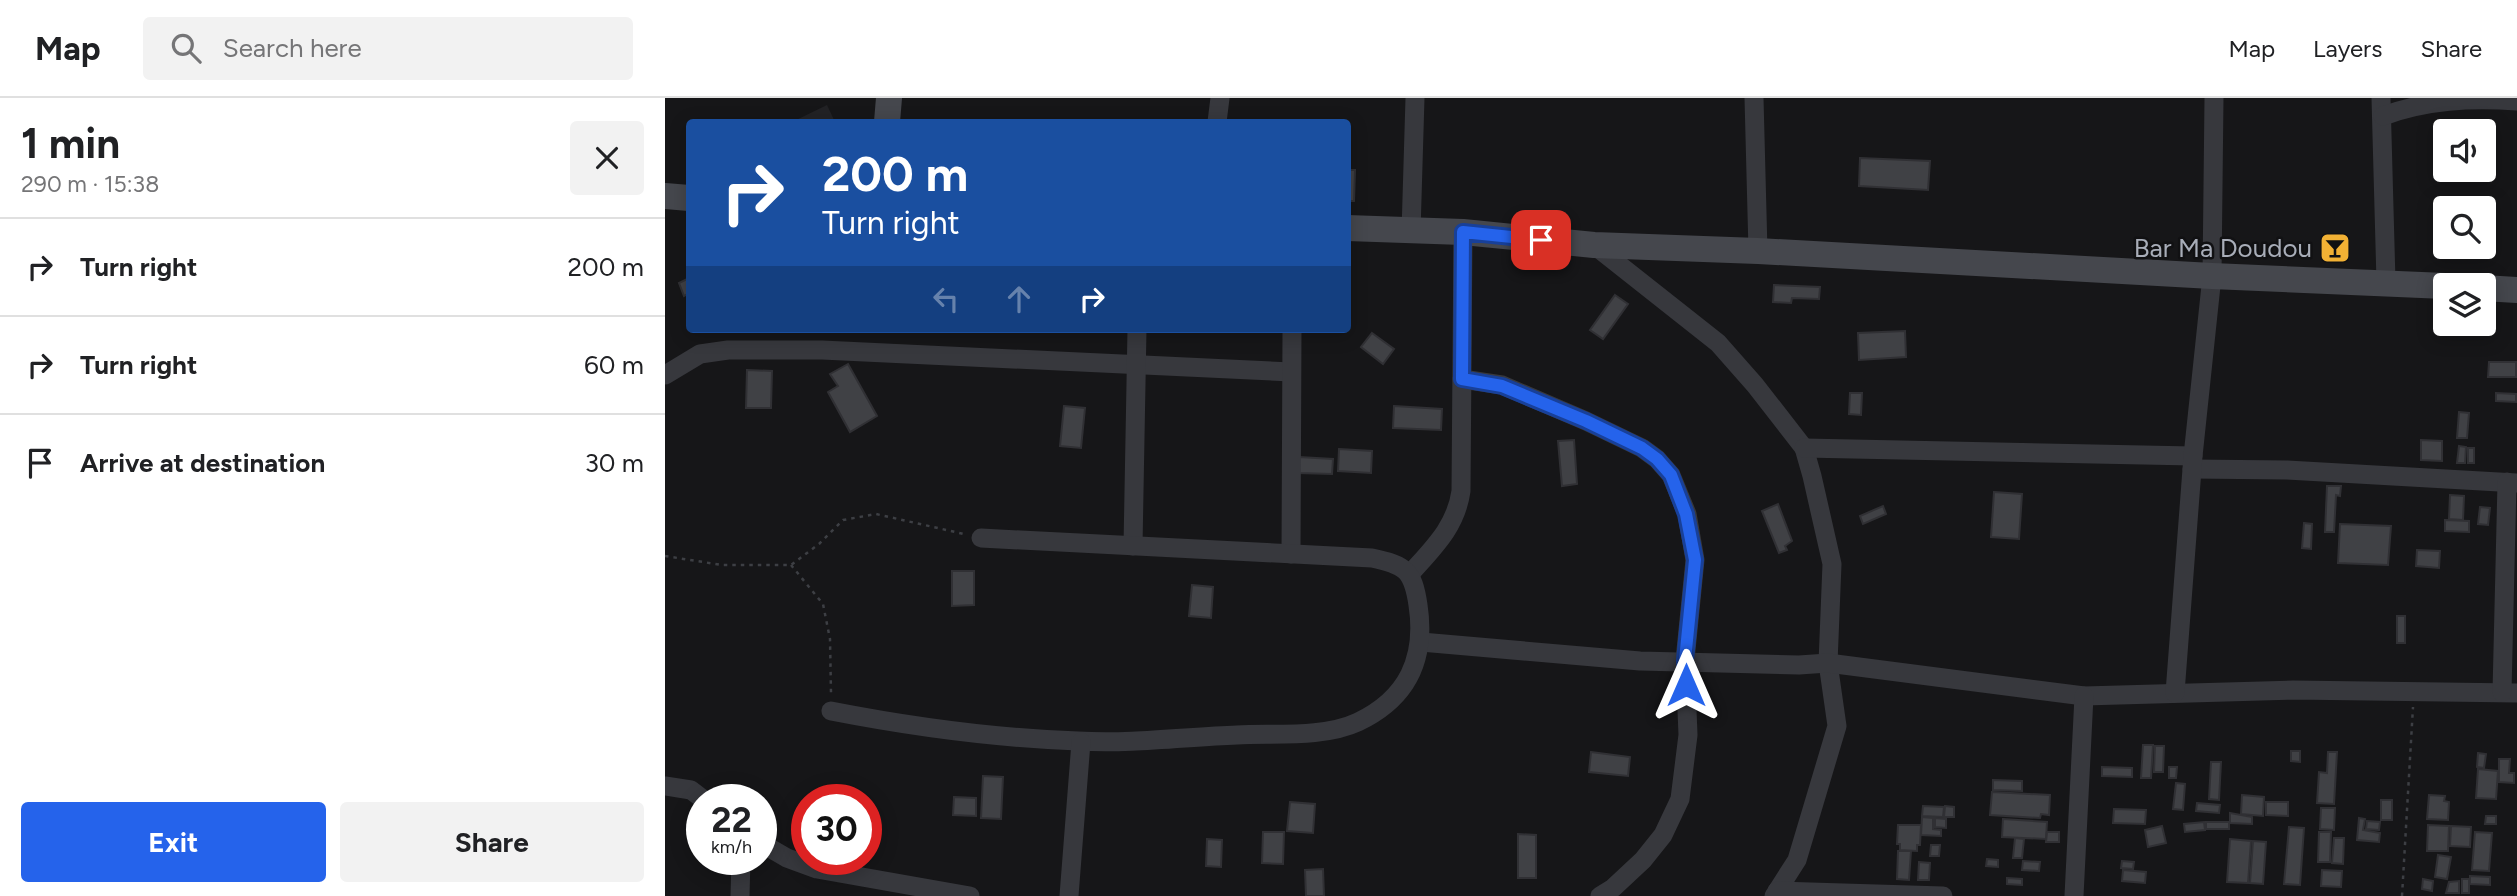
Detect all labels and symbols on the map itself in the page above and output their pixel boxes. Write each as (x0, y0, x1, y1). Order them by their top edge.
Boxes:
pin (1511, 210, 1571, 270)
bar icon: Bar Ma Doudou (2318, 231, 2352, 265)
place label: Bar Ma Doudou (2134, 232, 2312, 264)
position arrow (1649, 648, 1723, 722)
speed limit sign: 30 (791, 784, 882, 875)

